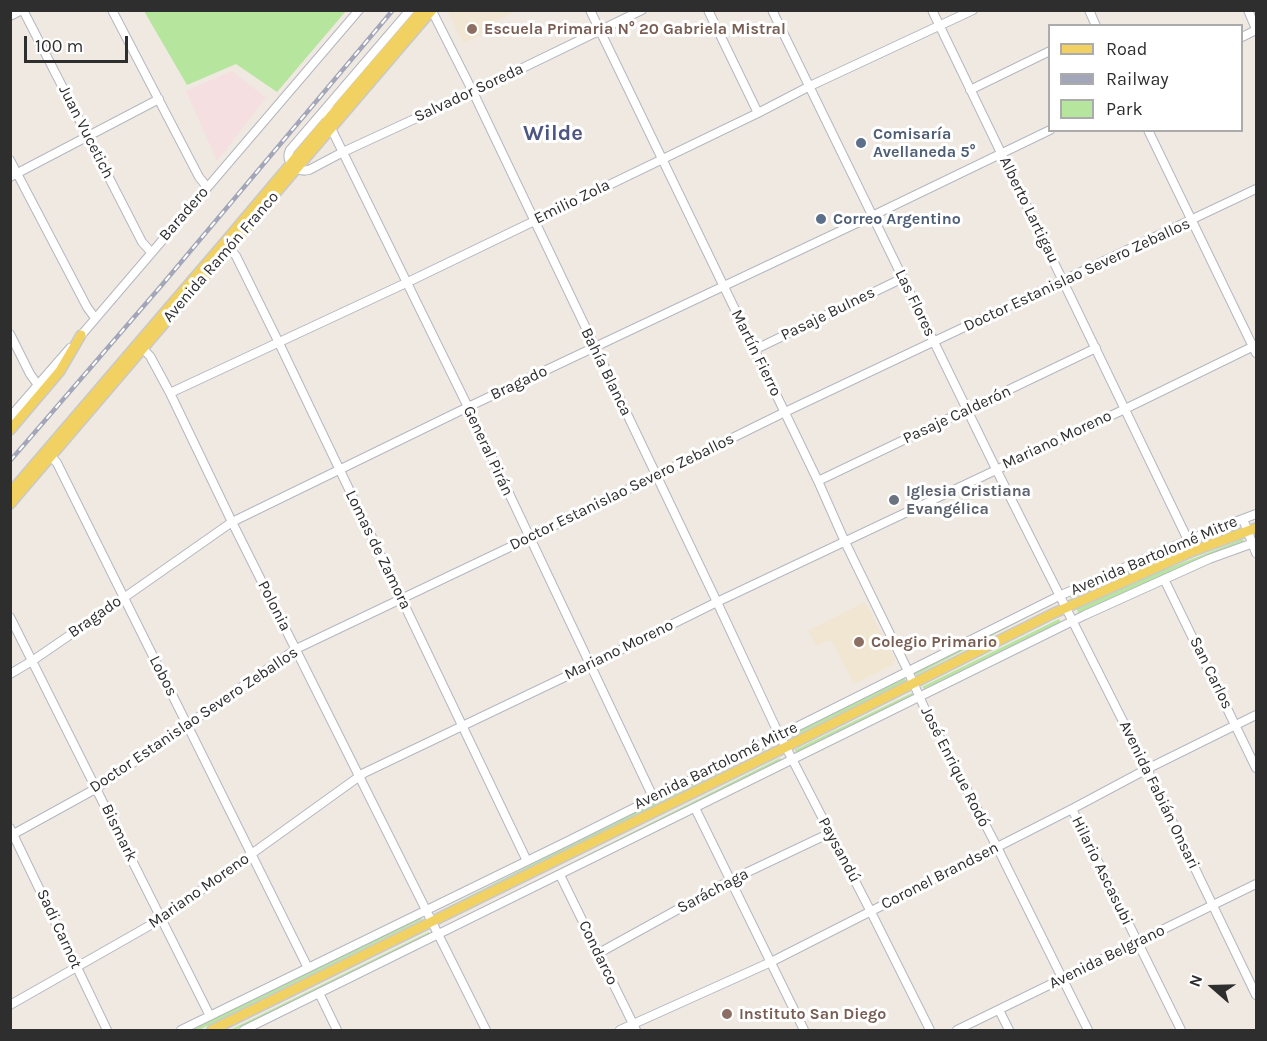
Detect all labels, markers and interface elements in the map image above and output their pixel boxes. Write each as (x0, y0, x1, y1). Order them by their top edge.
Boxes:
place label: Escuela Primaria N° 20 Gabriela Mistral (484, 19, 786, 39)
marker: Escuela Primaria N° 20 Gabriela Mistral (465, 22, 479, 36)
scale bar (27, 24, 130, 62)
legend (1048, 24, 1243, 132)
text: 100 m (35, 35, 83, 57)
text: Road (1106, 38, 1147, 60)
street label: Salvador Soreda (411, 59, 527, 127)
text: Railway (1106, 68, 1169, 90)
street label: Juan Vucetich (54, 82, 118, 182)
text: Park (1106, 98, 1143, 120)
district label: Wilde (523, 121, 583, 147)
place label: Comisaría Avellaneda 5° (873, 124, 976, 162)
marker: Comisaría Avellaneda 5° (854, 136, 868, 150)
street label: Alberto Lartigau (995, 154, 1063, 266)
street label: Emilio Zola (531, 175, 613, 229)
street label: Baradero (155, 183, 213, 245)
street label: Avenida Ramón Franco (159, 188, 283, 326)
place label: Correo Argentino (833, 209, 961, 229)
marker: Correo Argentino (814, 212, 828, 226)
street label: Doctor Estanislao Severo Zeballos (961, 214, 1193, 336)
street label: Las Flores (890, 266, 940, 340)
street label: Pasaje Bulnes (778, 283, 878, 345)
street label: Martín Fierro (727, 307, 785, 399)
street label: Bahía Blanca (576, 325, 636, 419)
street label: Bragado (487, 361, 551, 405)
street label: Pasaje Calderón (900, 382, 1014, 448)
street label: General Pirán (459, 403, 517, 499)
street label: Mariano Moreno (999, 406, 1115, 474)
street label: Doctor Estanislao Severo Zeballos (507, 429, 737, 555)
place label: Iglesia Cristiana Evangélica (906, 481, 1031, 519)
street label: Lomas de Zamora (341, 487, 415, 613)
marker: Iglesia Cristiana Evangélica (887, 493, 901, 507)
street label: Avenida Bartolomé Mitre (1068, 512, 1240, 600)
street label: Polonia (253, 578, 295, 634)
street label: Bragado (65, 592, 125, 642)
street label: Mariano Moreno (561, 615, 677, 685)
place label: Colegio Primario (871, 632, 997, 652)
street label: San Carlos (1185, 634, 1237, 712)
marker: Colegio Primario (852, 635, 866, 649)
street label: Doctor Estanislao Severo Zeballos (86, 643, 302, 797)
street label: Lobos (145, 653, 181, 699)
street label: José Enrique Rodó (916, 704, 994, 830)
street label: Avenida Bartolomé Mitre (631, 718, 801, 814)
street label: Avenida Fabián Onsari (1115, 718, 1203, 872)
street label: Bismark (97, 801, 141, 865)
street label: Hilario Ascasubi (1067, 813, 1137, 929)
street label: Paysandú (814, 814, 864, 886)
street label: Coronel Brandsen (878, 838, 1002, 914)
street label: Mariano Moreno (145, 849, 253, 933)
street label: Saráchaga (674, 864, 752, 918)
street label: Sadi Carnot (32, 886, 86, 972)
street label: Condarco (574, 918, 622, 988)
street label: Avenida Belgrano (1046, 921, 1168, 993)
north arrow (1183, 957, 1243, 1017)
text: N (1185, 972, 1207, 989)
place label: Instituto San Diego (739, 1004, 886, 1024)
marker: Instituto San Diego (720, 1007, 734, 1021)

